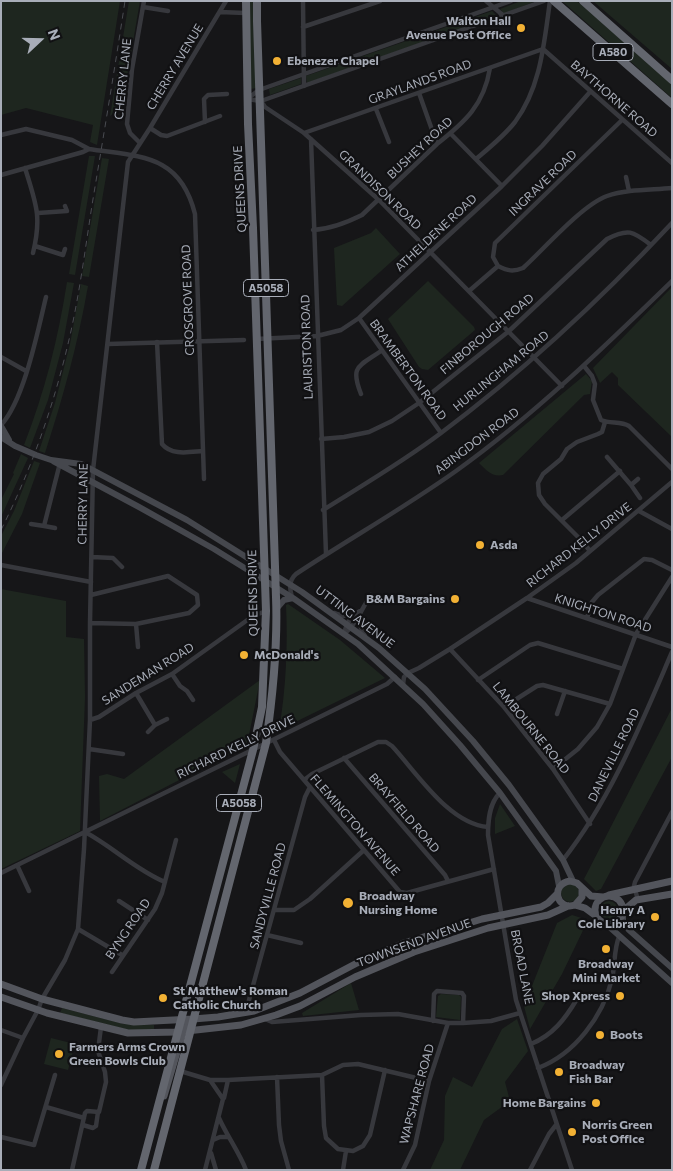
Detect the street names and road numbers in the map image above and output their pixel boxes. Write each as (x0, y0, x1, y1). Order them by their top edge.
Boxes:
street label: CHERRY AVENUE (144, 21, 206, 113)
street label: CHERRY LANE (112, 38, 134, 120)
road number: A580 (593, 44, 633, 61)
street label: GRAYLANDS ROAD (366, 57, 474, 107)
street label: BAYTHORNE ROAD (568, 57, 660, 141)
street label: BUSHEY ROAD (384, 114, 456, 182)
street label: QUEENS DRIVE (231, 145, 249, 233)
street label: GRANDISON ROAD (336, 147, 424, 233)
street label: INGRAVE ROAD (506, 147, 580, 219)
street label: ATHELDENE ROAD (392, 191, 480, 275)
street label: CROSGROVE ROAD (179, 244, 197, 356)
road number: A5058 (244, 280, 288, 296)
street label: FINBOROUGH ROAD (437, 291, 537, 377)
street label: LAURISTON ROAD (298, 294, 316, 400)
street label: BRAMBERTON ROAD (367, 317, 449, 423)
street label: HURLINGHAM ROAD (450, 328, 552, 414)
street label: ABINGDON ROAD (432, 405, 522, 477)
street label: CHERRY LANE (75, 463, 91, 545)
street label: RICHARD KELLY DRIVE (524, 500, 634, 590)
street label: QUEENS DRIVE (245, 549, 261, 637)
street label: UTTING AVENUE (313, 583, 397, 651)
street label: KNIGHTON ROAD (553, 591, 653, 635)
street label: SANDEMAN ROAD (99, 640, 197, 708)
street label: LAMBOURNE ROAD (490, 679, 572, 777)
street label: DANEVILLE ROAD (585, 706, 643, 804)
street label: RICHARD KELLY DRIVE (175, 712, 297, 782)
street label: BRAYFIELD ROAD (366, 770, 442, 856)
street label: FLEMINGTON AVENUE (307, 771, 403, 879)
road number: A5058 (216, 794, 262, 811)
street label: SANDYVILLE ROAD (247, 841, 289, 951)
street label: BYNG ROAD (102, 896, 154, 962)
street label: TOWNSEND AVENUE (355, 916, 473, 970)
street label: BROAD LANE (508, 928, 536, 1006)
street label: WAPSHARE ROAD (397, 1042, 437, 1146)

